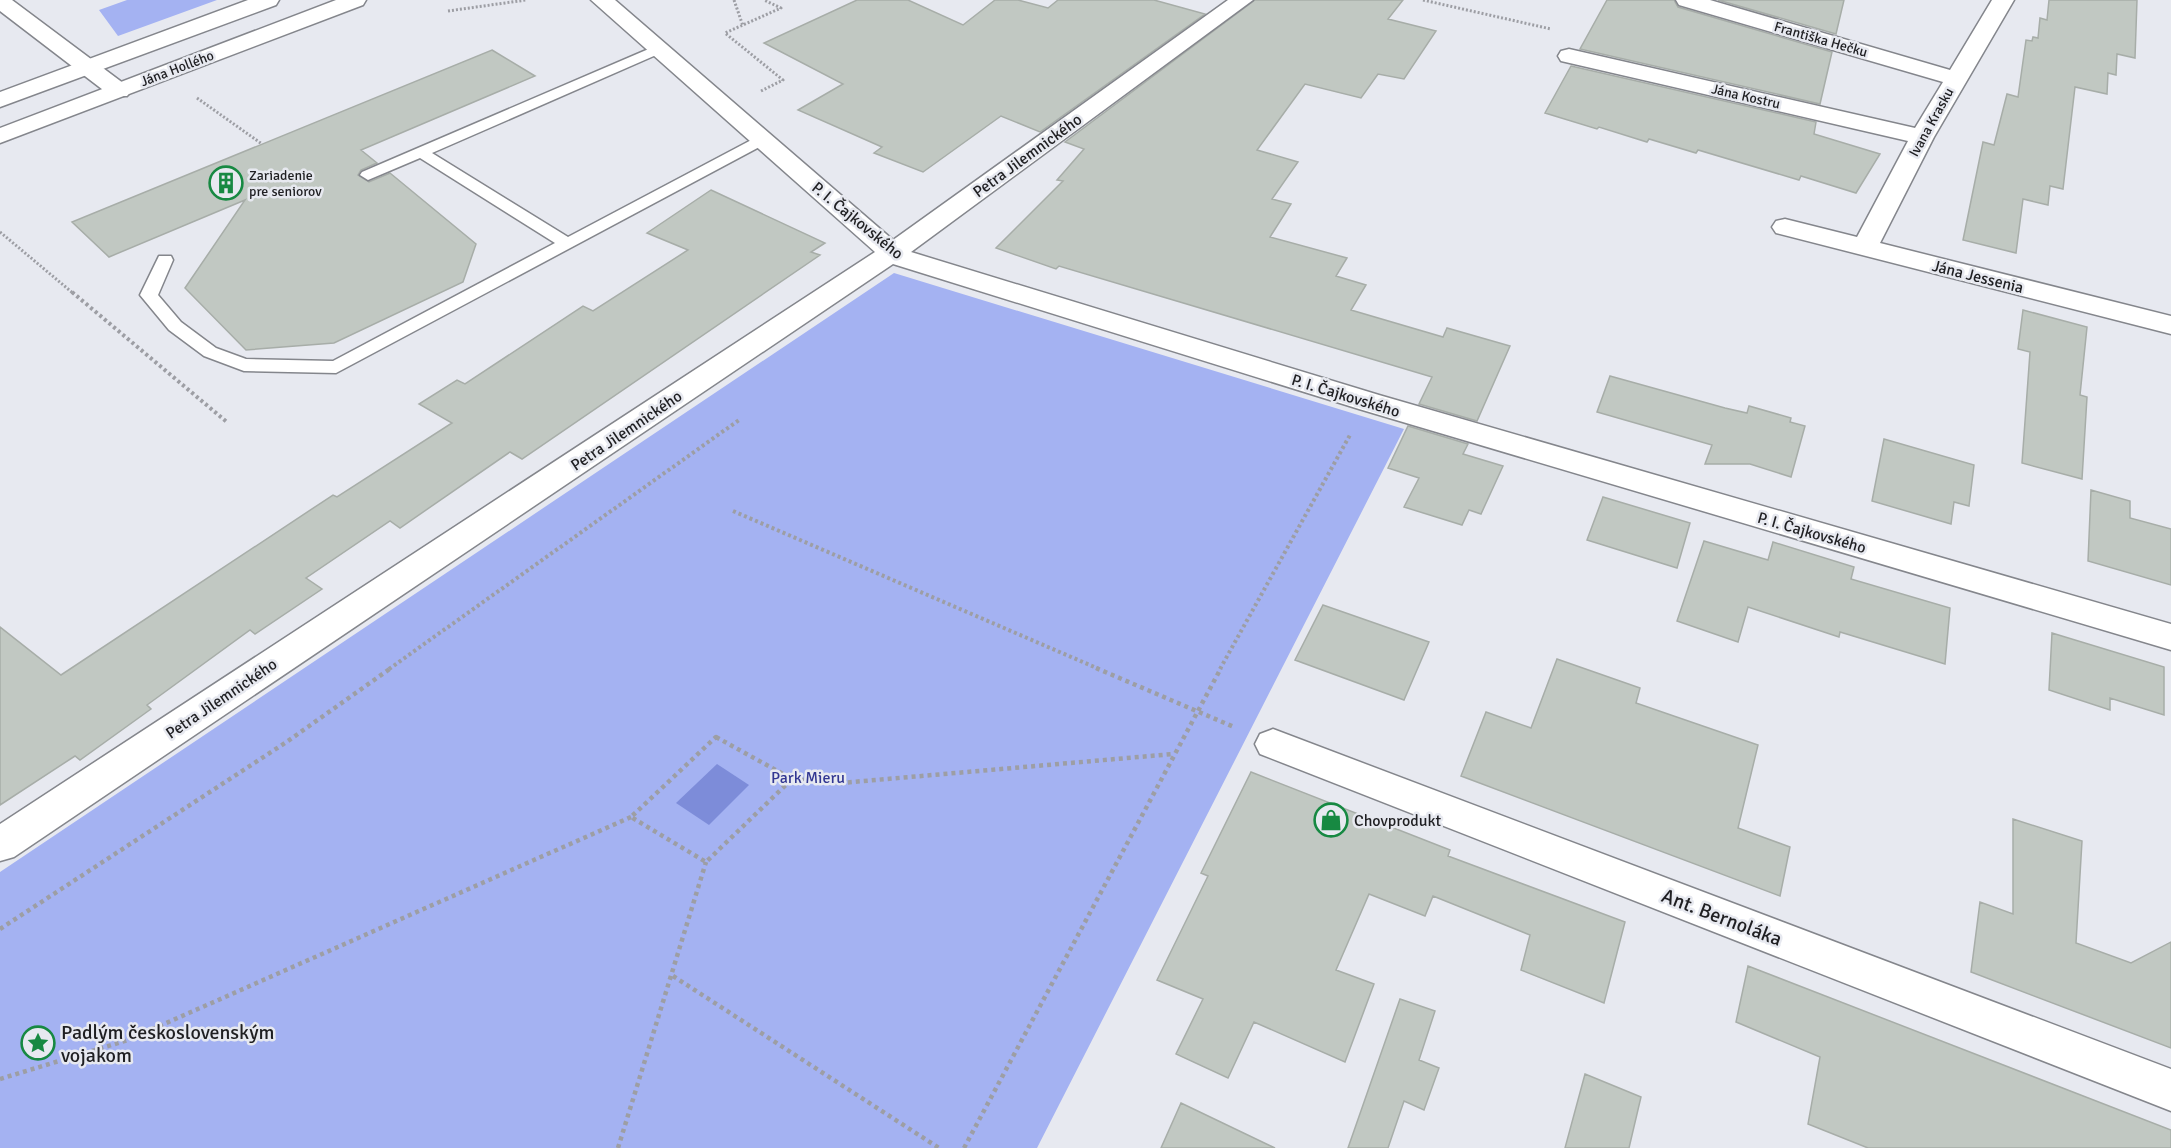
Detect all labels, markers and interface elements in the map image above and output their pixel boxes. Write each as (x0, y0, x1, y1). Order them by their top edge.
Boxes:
street label: Františka Hečku (1772, 18, 1870, 61)
street label: Jána Hollého (138, 47, 216, 90)
street label: Jána Kostru (1710, 80, 1782, 113)
street label: Ivana Krasku (1905, 85, 1957, 160)
street label: Petra Jilemnického (969, 110, 1086, 202)
building icon: Zariadenie pre seniorov (208, 165, 244, 201)
place label: Zariadenie pre seniorov (249, 167, 322, 200)
street label: P. I. Čajkovského (807, 178, 907, 264)
street label: Jána Jessenia (1930, 256, 2026, 298)
street label: P. I. Čajkovského (1289, 370, 1402, 422)
street label: Petra Jilemnického (567, 386, 686, 475)
street label: P. I. Čajkovského (1755, 508, 1868, 558)
street label: Petra Jilemnického (162, 654, 281, 743)
park label: Park Mieru (771, 768, 845, 788)
shop icon: Chovprodukt (1313, 802, 1349, 838)
place label: Chovprodukt (1354, 811, 1441, 831)
street label: Ant. Bernoláka (1658, 883, 1785, 952)
place label: Padlým československým vojakom (61, 1020, 274, 1068)
place icon: Padlým československým vojakom (20, 1025, 56, 1061)

